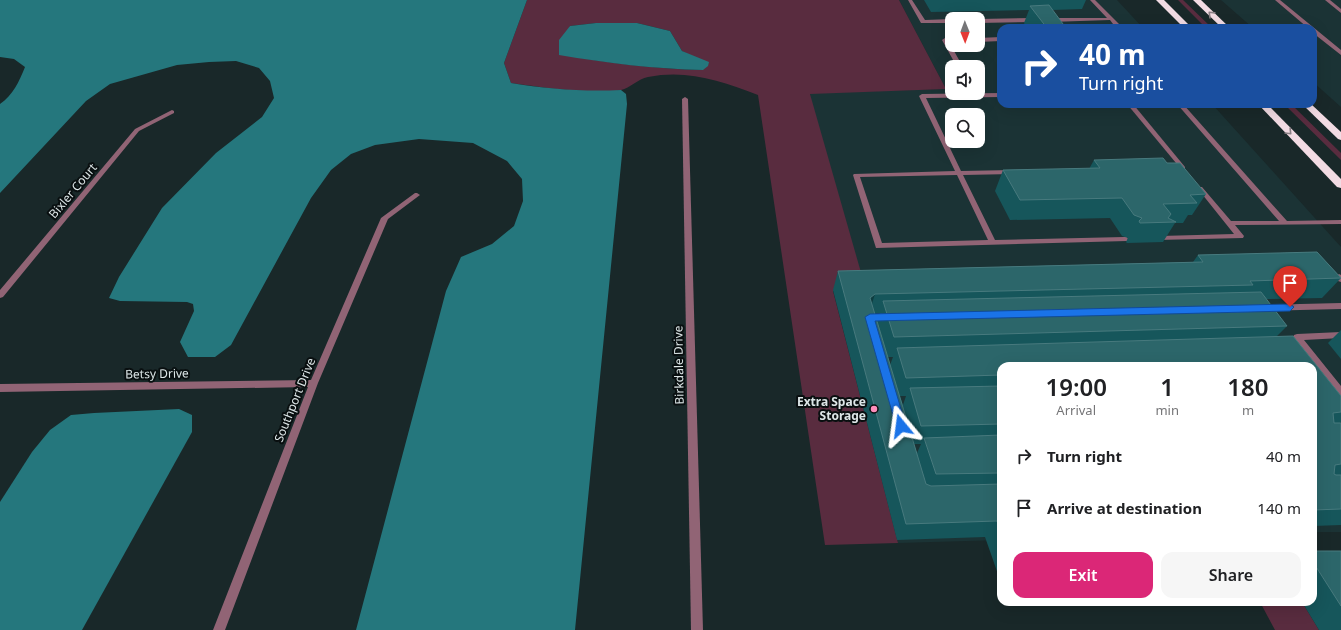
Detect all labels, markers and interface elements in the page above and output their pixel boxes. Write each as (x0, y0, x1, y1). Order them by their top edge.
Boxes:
one-way arrow (1208, 11, 1216, 19)
north arrow (945, 12, 985, 52)
map controls (945, 12, 985, 148)
text: 40 m (1079, 35, 1146, 73)
icon: right (1013, 40, 1065, 92)
button: sound (945, 60, 985, 100)
text: Turn right (1079, 71, 1163, 95)
button: search (945, 108, 985, 148)
one-way arrow (1284, 127, 1292, 135)
street label: Bixler Court (45, 159, 101, 222)
pin (1273, 266, 1307, 307)
icon: arrive (1279, 272, 1301, 294)
street label: Birkdale Drive (669, 325, 688, 405)
street label: Southport Drive (270, 355, 319, 445)
street label: Betsy Drive (125, 364, 189, 383)
text: 19:00 (1045, 370, 1107, 403)
text: 1 (1160, 370, 1174, 403)
text: 180 (1227, 370, 1269, 403)
place label: Extra Space Storage (797, 393, 866, 424)
text: Arrival (1056, 401, 1096, 419)
text: min (1155, 401, 1179, 419)
text: m (1242, 401, 1254, 419)
marker: Extra Space Storage (869, 404, 879, 414)
position arrow (880, 405, 922, 447)
icon: right (1013, 445, 1035, 467)
text: Turn right (1047, 446, 1122, 466)
text: 40 m (1266, 446, 1301, 466)
icon: arrive (1013, 497, 1035, 519)
text: Arrive at destination (1047, 498, 1202, 518)
text: 140 m (1257, 498, 1301, 518)
button: Exit (1013, 552, 1153, 598)
button: Share (1161, 552, 1301, 598)

